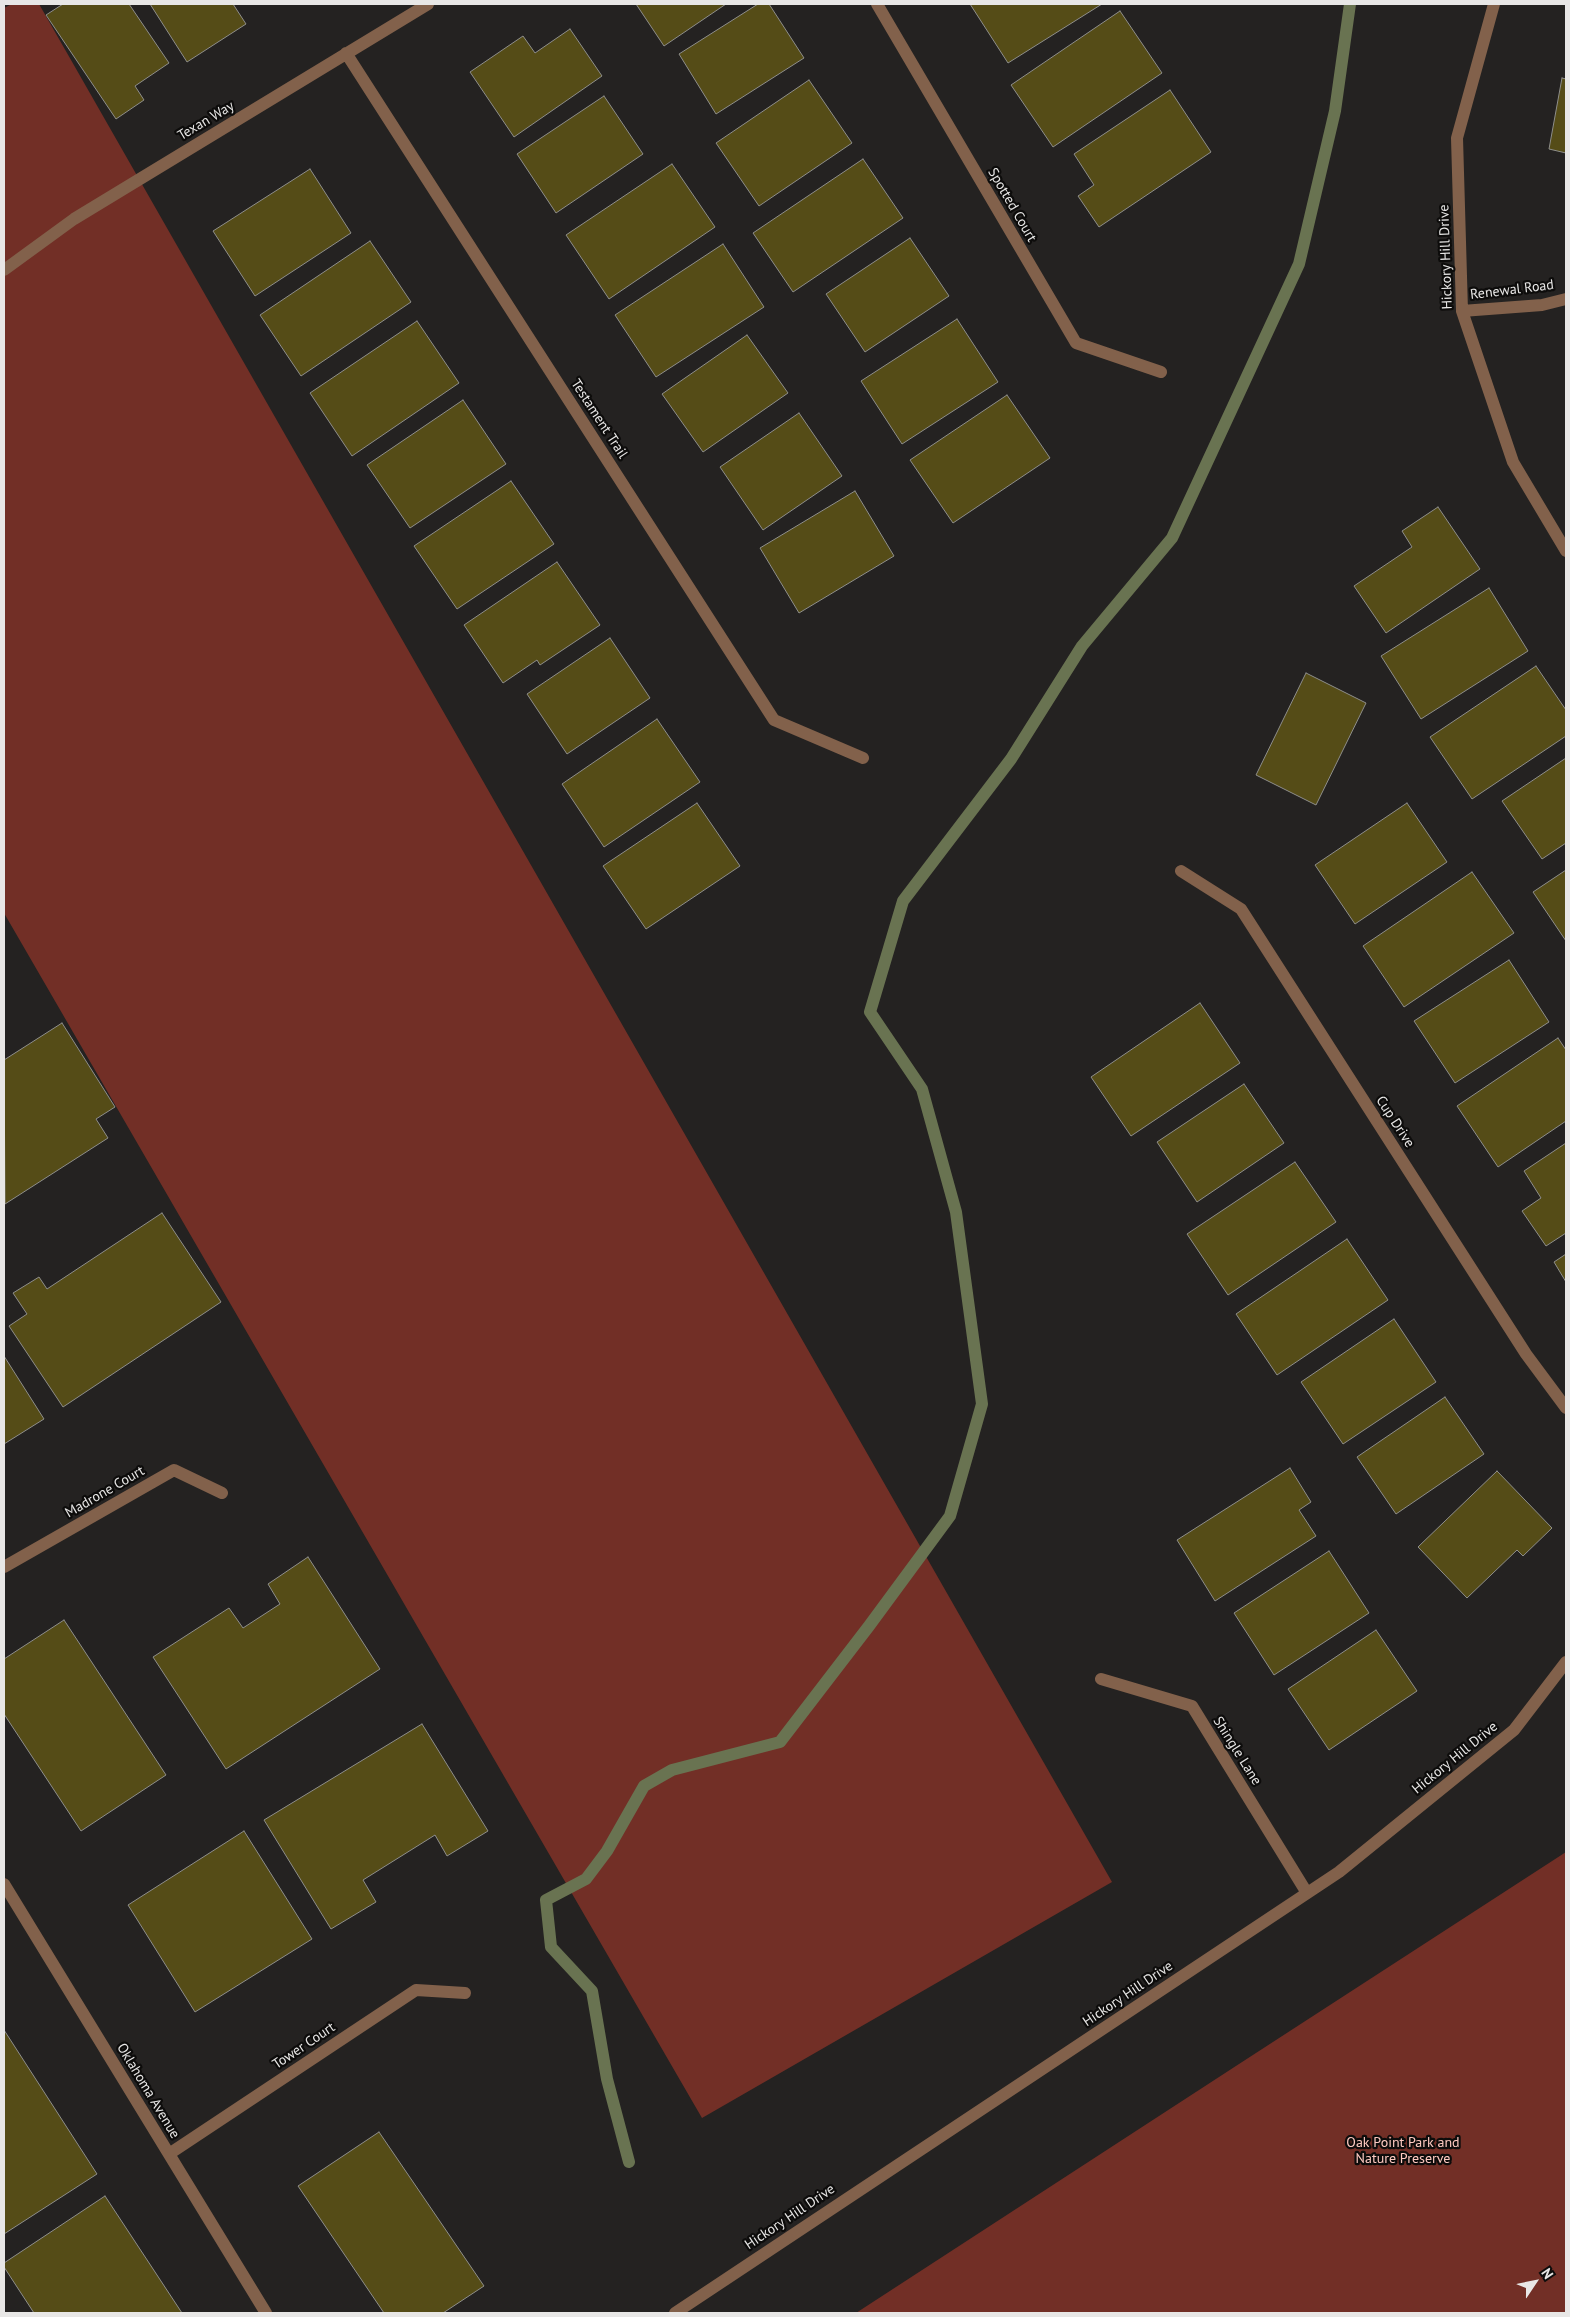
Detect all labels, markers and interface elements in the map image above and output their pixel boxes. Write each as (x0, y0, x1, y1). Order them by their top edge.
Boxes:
street label: Texan Way (175, 98, 237, 144)
street label: Spotted Court (984, 165, 1040, 245)
street label: Hickory Hill Drive (1436, 204, 1456, 310)
street label: Renewal Road (1469, 277, 1555, 303)
street label: Testament Trail (567, 376, 631, 462)
street label: Cup Drive (1372, 1093, 1418, 1151)
street label: Madrone Court (62, 1463, 148, 1521)
street label: Shingle Lane (1209, 1714, 1265, 1788)
street label: Hickory Hill Drive (1409, 1718, 1501, 1798)
street label: Hickory Hill Drive (1080, 1958, 1176, 2030)
street label: Tower Court (270, 2019, 338, 2073)
street label: Oklahoma Avenue (113, 2040, 183, 2142)
park label: Oak Point Park and Nature Preserve (1346, 2135, 1460, 2168)
street label: Hickory Hill Drive (742, 2181, 838, 2253)
north arrow (1510, 2257, 1560, 2307)
text: N (1537, 2265, 1557, 2282)

